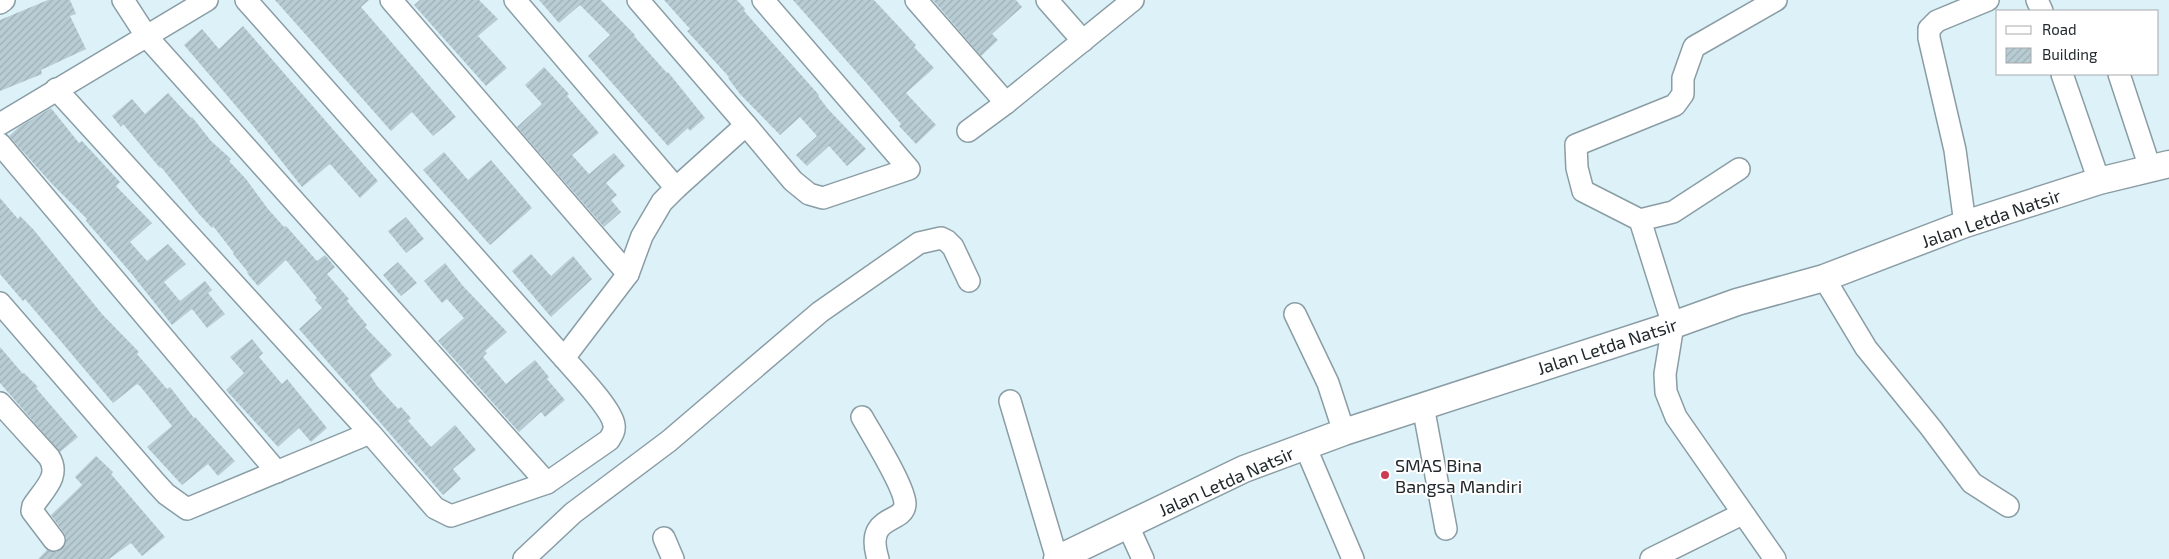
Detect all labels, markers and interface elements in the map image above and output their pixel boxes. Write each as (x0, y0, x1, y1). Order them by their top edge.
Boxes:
legend (1996, 10, 2159, 75)
text: Road (2042, 20, 2077, 38)
text: Building (2042, 45, 2098, 63)
street label: Jalan Letda Natsir (1918, 184, 2064, 252)
street label: Jalan Letda Natsir (1534, 313, 1680, 379)
street label: Jalan Letda Natsir (1155, 441, 1297, 521)
place label: SMAS Bina Bangsa Mandiri (1395, 454, 1522, 497)
marker: SMAS Bina Bangsa Mandiri (1379, 469, 1391, 481)

